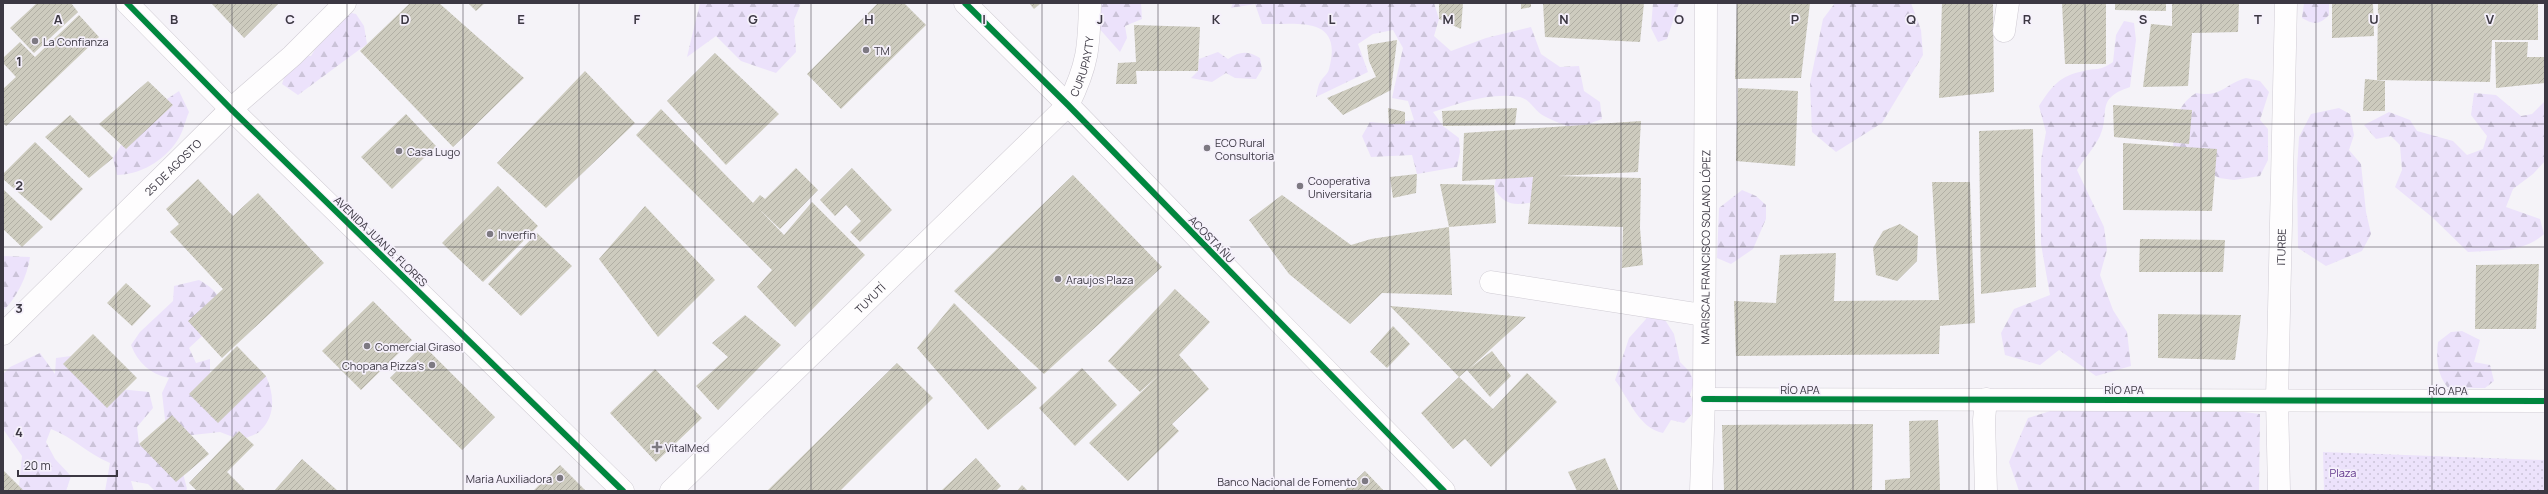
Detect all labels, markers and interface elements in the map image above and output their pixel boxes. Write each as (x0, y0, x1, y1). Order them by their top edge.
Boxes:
text: A (54, 10, 63, 28)
text: B (170, 10, 178, 28)
text: C (285, 10, 295, 28)
text: D (400, 10, 410, 28)
text: E (517, 10, 525, 28)
text: F (634, 10, 641, 28)
text: G (748, 10, 758, 28)
text: H (864, 10, 874, 28)
text: I (982, 10, 986, 28)
text: J (1097, 10, 1103, 28)
text: K (1212, 10, 1221, 28)
text: L (1329, 10, 1336, 28)
text: M (1442, 10, 1454, 28)
text: N (1559, 10, 1569, 28)
text: O (1674, 10, 1684, 28)
text: P (1791, 10, 1799, 28)
text: Q (1906, 10, 1916, 28)
text: R (2023, 10, 2032, 28)
text: S (2139, 10, 2148, 28)
text: T (2254, 10, 2262, 28)
text: U (2369, 10, 2379, 28)
text: V (2486, 10, 2495, 28)
place label: La Confianza (43, 34, 109, 49)
street label: CURUPAYTY (1066, 35, 1096, 99)
marker: La Confianza (30, 36, 40, 46)
place label: TM (874, 43, 890, 58)
marker: TM (861, 45, 871, 55)
text: 1 (16, 52, 22, 70)
street label: 25 DE AGOSTO (141, 135, 204, 198)
place label: ECO Rural Consultoria (1215, 135, 1274, 163)
marker: ECO Rural Consultoria (1202, 143, 1212, 153)
place label: Casa Lugo (407, 144, 461, 159)
marker: Casa Lugo (394, 146, 404, 156)
street label: MARISCAL FRANCISCO SOLANO LÓPEZ (1697, 149, 1713, 345)
place label: Cooperativa Universitaria (1308, 173, 1372, 201)
text: 2 (15, 176, 23, 194)
marker: Cooperativa Universitaria (1295, 181, 1305, 191)
street label: AVENIDA JUAN B. FLORES (331, 192, 431, 290)
street label: ACOSTA ÑU (1186, 212, 1238, 266)
place label: Inverfin (498, 227, 536, 242)
street label: ITURBE (2273, 228, 2288, 266)
marker: Inverfin (485, 229, 495, 239)
place label: Araujos Plaza (1066, 272, 1133, 287)
marker: Araujos Plaza (1053, 274, 1063, 284)
street label: TUYUTÍ (851, 279, 889, 316)
text: 3 (15, 299, 23, 317)
place label: Comercial Girasol (375, 339, 463, 354)
marker: Comercial Girasol (362, 341, 372, 351)
place label: Chopana Pizza's (342, 358, 424, 373)
marker: Chopana Pizza's (427, 360, 437, 370)
street label: RÍO APA (1780, 382, 1820, 397)
street label: RÍO APA (2104, 382, 2144, 397)
street label: RÍO APA (2428, 383, 2468, 398)
text: 4 (15, 423, 23, 441)
place label: VitalMed (665, 440, 709, 455)
marker: VitalMed (652, 442, 662, 452)
scale bar (18, 452, 117, 478)
text: 20 m (24, 457, 51, 474)
park label: Plaza (2330, 465, 2356, 480)
place label: Maria Auxiliadora (466, 471, 552, 486)
marker: Maria Auxiliadora (555, 473, 565, 483)
place label: Banco Nacional de Fomento (1217, 474, 1357, 489)
marker: Banco Nacional de Fomento (1360, 476, 1370, 486)

